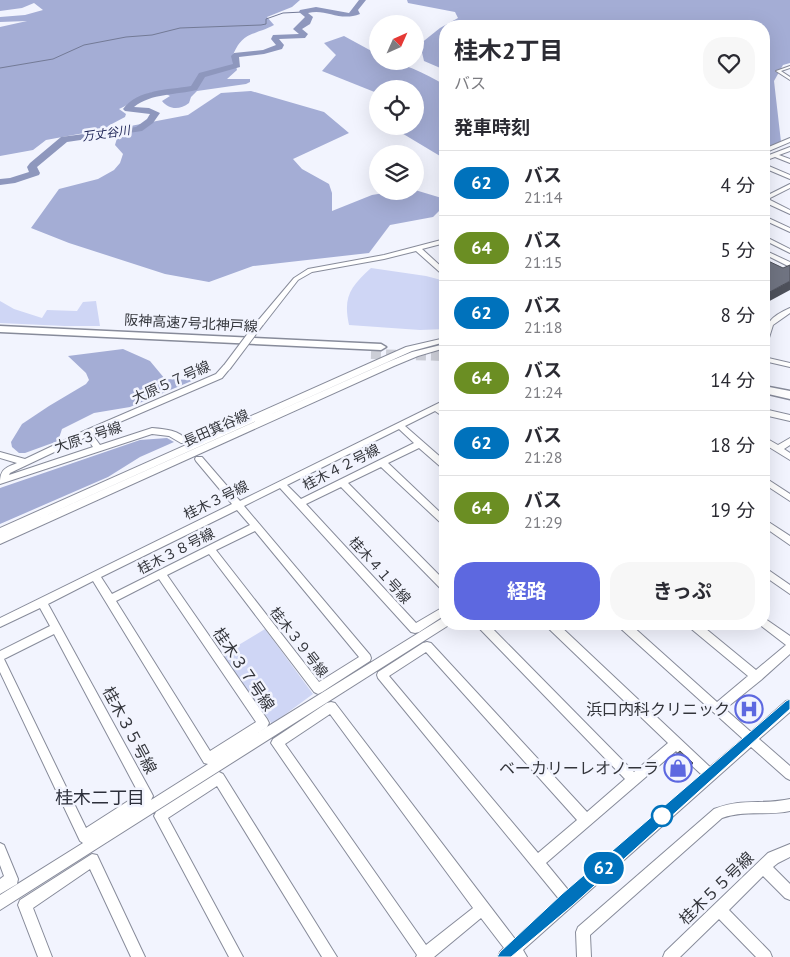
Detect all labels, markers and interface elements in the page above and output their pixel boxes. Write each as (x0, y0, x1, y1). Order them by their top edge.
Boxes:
north arrow (369, 15, 424, 70)
map controls (369, 15, 424, 200)
text: 桂木2丁目 (454, 35, 564, 66)
button: heart (703, 37, 755, 89)
text: バス (454, 73, 486, 93)
button: locate (369, 80, 424, 135)
text: 発車時刻 (454, 115, 530, 139)
water label: 万丈谷川 (81, 122, 133, 144)
button: layers (369, 145, 424, 200)
text: バス (524, 163, 562, 187)
text: 62 (471, 171, 492, 194)
text: 4 分 (721, 173, 755, 197)
text: 21:14 (524, 187, 562, 207)
text: バス (524, 228, 562, 252)
text: 64 (471, 236, 492, 259)
text: 5 分 (721, 238, 755, 262)
text: 21:15 (524, 252, 562, 272)
text: バス (524, 293, 562, 317)
text: 62 (471, 301, 492, 324)
text: 8 分 (721, 303, 755, 327)
street label: 阪神高速7号北神戸線 (124, 311, 258, 335)
text: 21:18 (524, 317, 562, 337)
street label: 大原５７号線 (129, 357, 213, 407)
text: バス (524, 358, 562, 382)
text: 64 (471, 366, 492, 389)
text: 14 分 (710, 368, 755, 392)
text: 21:24 (524, 382, 562, 402)
street label: 長田箕谷線 (180, 406, 252, 450)
street label: 大原３号線 (52, 418, 124, 456)
text: バス (524, 423, 562, 447)
text: 62 (471, 431, 492, 454)
text: 18 分 (710, 433, 755, 457)
street label: 桂木４２号線 (299, 440, 383, 494)
text: 21:28 (524, 447, 562, 467)
street label: 桂木３号線 (181, 477, 251, 523)
text: バス (524, 488, 562, 512)
text: 64 (471, 496, 492, 519)
text: 19 分 (710, 498, 755, 522)
text: 21:29 (524, 512, 562, 532)
street label: 桂木３８号線 (134, 524, 218, 578)
street label: 桂木４１号線 (345, 533, 415, 607)
button: 経路 (454, 562, 600, 620)
button: きっぷ (610, 562, 755, 620)
street label: 桂木３９号線 (266, 603, 332, 681)
street label: 桂木３７号線 (209, 624, 279, 714)
street label: 桂木３５号線 (99, 683, 161, 777)
hospital icon: 浜口内科クリニック (734, 694, 764, 724)
place label: 浜口内科クリニック (586, 699, 730, 719)
shop icon: ベーカリーレオノーラ (663, 753, 693, 783)
place label: ベーカリーレオノーラ (499, 758, 659, 778)
district label: 桂木二丁目 (55, 786, 145, 809)
unlabelled marker (651, 805, 673, 827)
street label: 桂木５５号線 (675, 847, 757, 929)
line badge: 62 (582, 852, 626, 884)
text: 62 (594, 856, 614, 879)

